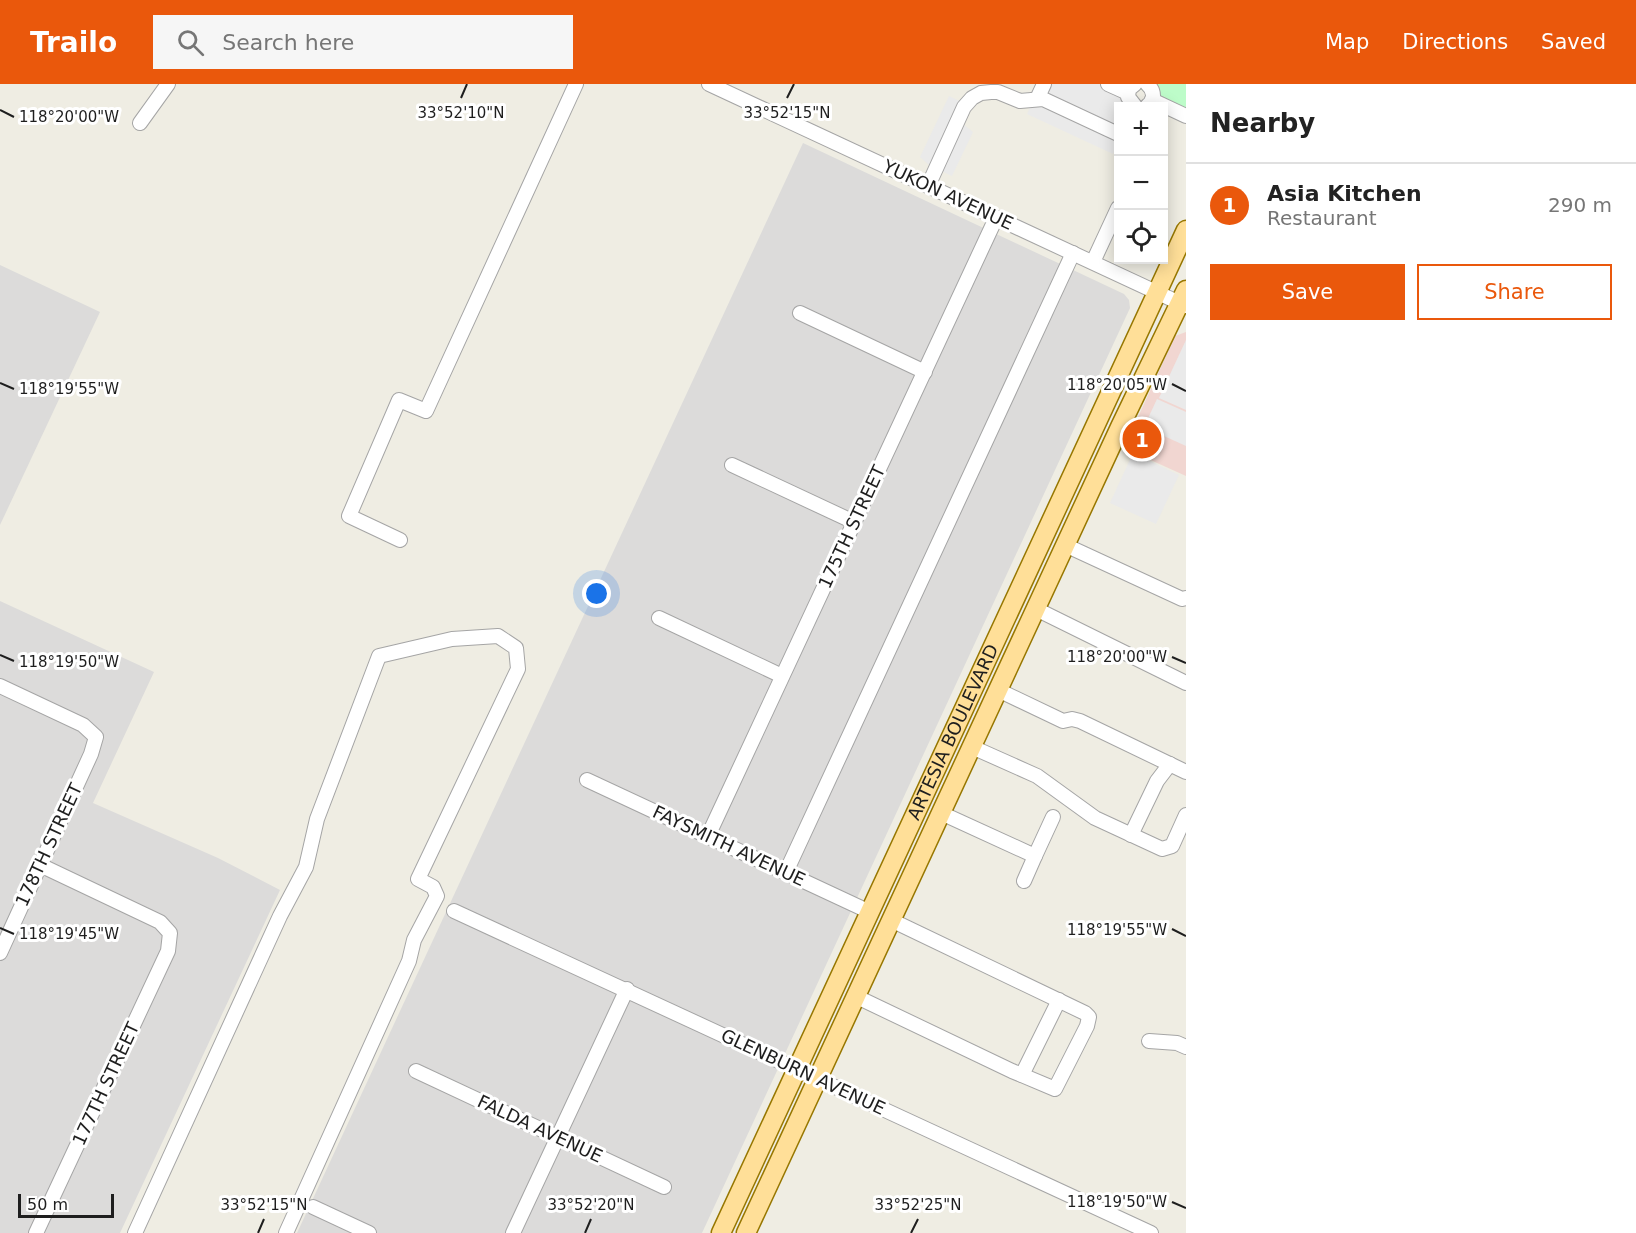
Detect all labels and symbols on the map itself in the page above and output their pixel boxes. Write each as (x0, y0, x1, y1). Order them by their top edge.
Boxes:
text: 33°52'10"N (417, 104, 505, 122)
text: 33°52'15"N (743, 104, 831, 122)
text: 118°20'00"W (19, 108, 119, 126)
street label: YUKON AVENUE (879, 155, 1017, 234)
text: 118°20'05"W (1067, 376, 1167, 394)
text: 118°19'55"W (19, 380, 119, 398)
pin: 1 (1122, 416, 1162, 462)
street label: 175TH STREET (814, 461, 890, 592)
your location (582, 579, 611, 608)
street label: ARTESIA BOULEVARD (903, 641, 1003, 823)
text: 118°20'00"W (1067, 648, 1167, 666)
text: 118°19'50"W (19, 653, 119, 671)
street label: 178TH STREET (11, 779, 87, 910)
street label: FAYSMITH AVENUE (650, 801, 809, 890)
text: 118°19'55"W (1067, 921, 1167, 939)
text: 118°19'45"W (19, 925, 119, 943)
street label: 177TH STREET (68, 1018, 144, 1149)
street label: GLENBURN AVENUE (718, 1024, 889, 1119)
street label: FALDA AVENUE (474, 1090, 606, 1167)
scale bar (18, 1191, 114, 1218)
text: 118°19'50"W (1067, 1193, 1167, 1211)
text: 33°52'15"N (220, 1196, 308, 1214)
text: 33°52'20"N (547, 1196, 635, 1214)
text: 33°52'25"N (874, 1196, 962, 1214)

